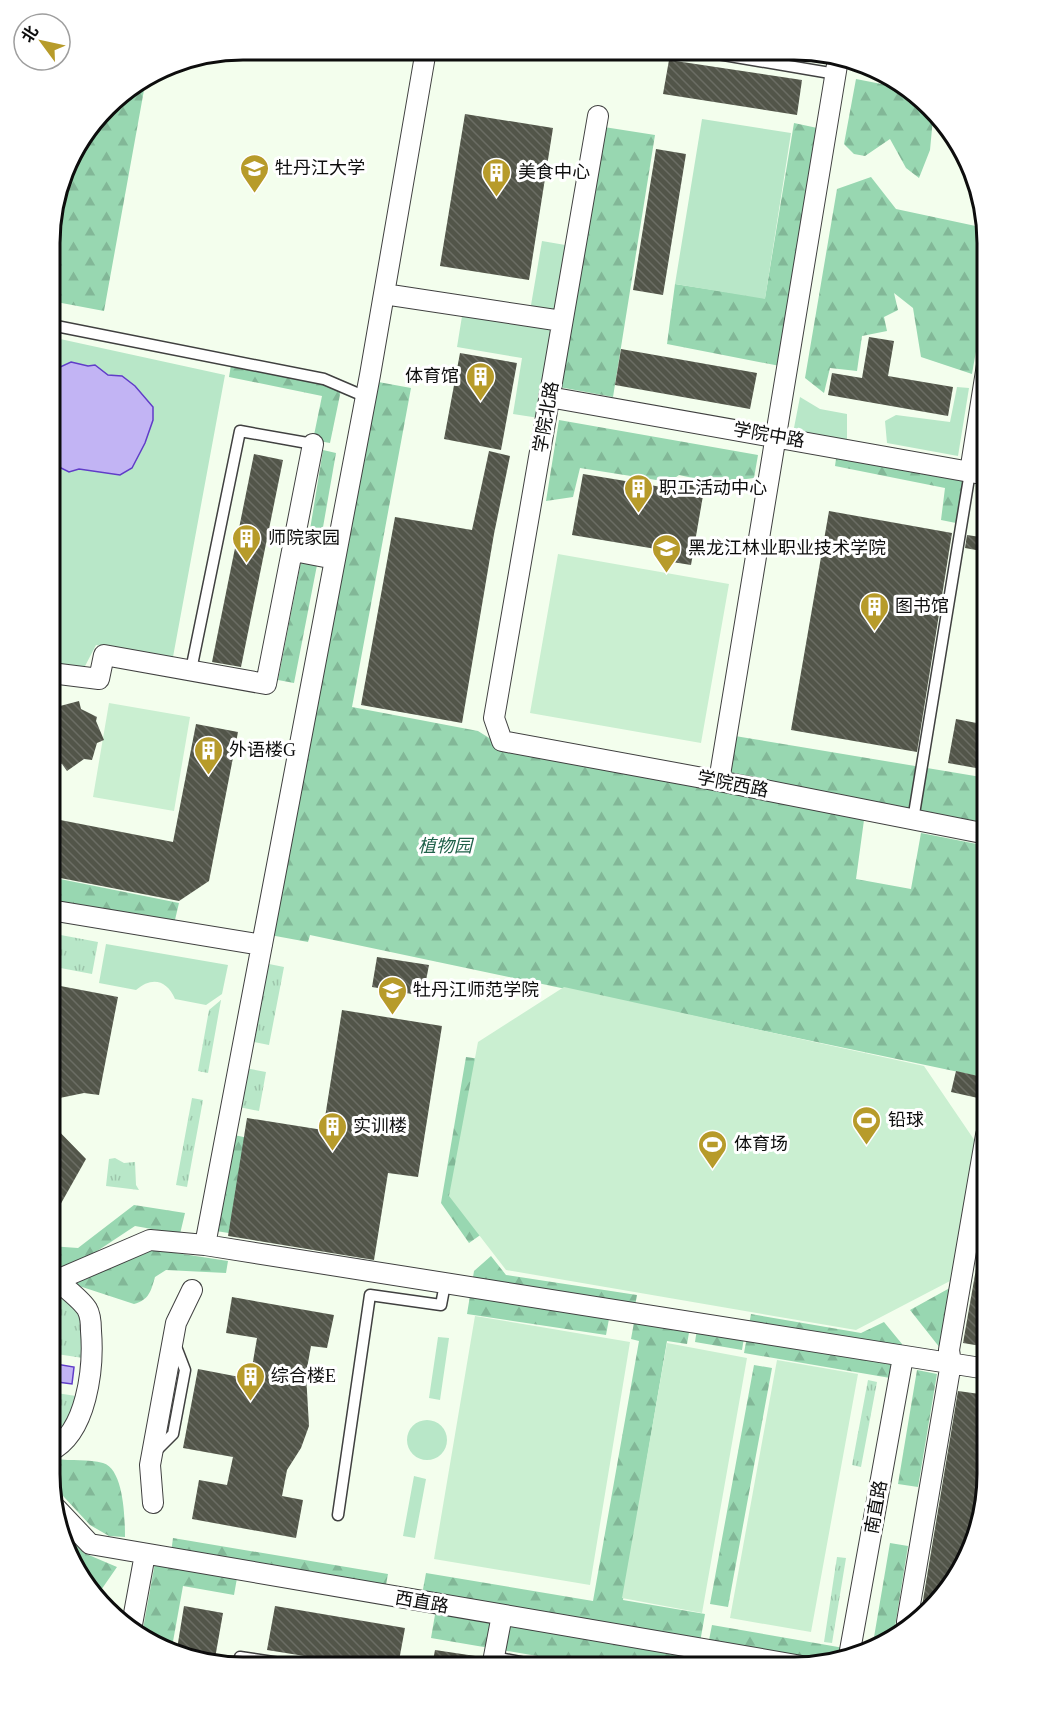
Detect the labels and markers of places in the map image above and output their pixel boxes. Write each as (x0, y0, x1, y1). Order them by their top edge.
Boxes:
school or university icon: 牡丹江大学 (238, 152, 270, 194)
building icon: 美食中心 (481, 156, 513, 198)
place label: 牡丹江大学 (275, 158, 365, 178)
place label: 美食中心 (518, 162, 590, 182)
building icon: 体育馆 (464, 360, 496, 402)
place label: 体育馆 (405, 366, 459, 386)
building icon: 职工活动中心 (622, 472, 654, 514)
place label: 职工活动中心 (659, 478, 767, 498)
building icon: 师院家园 (231, 522, 263, 564)
place label: 师院家园 (268, 528, 340, 548)
school or university icon: 黑龙江林业职业技术学院 (651, 532, 683, 574)
place label: 黑龙江林业职业技术学院 (688, 538, 886, 558)
building icon: 图书馆 (858, 590, 890, 632)
place label: 图书馆 (895, 596, 949, 616)
building icon: 外语楼G (192, 734, 224, 776)
place label: 外语楼G (229, 740, 296, 760)
school or university icon: 牡丹江师范学院 (376, 974, 408, 1016)
place label: 牡丹江师范学院 (413, 980, 539, 1000)
sports icon: 铅球 (851, 1104, 883, 1146)
building icon: 实训楼 (316, 1110, 348, 1152)
place label: 铅球 (888, 1110, 924, 1130)
place label: 实训楼 (353, 1116, 407, 1136)
sports icon: 体育场 (697, 1128, 729, 1170)
place label: 体育场 (734, 1134, 788, 1154)
building icon: 综合楼E (234, 1360, 266, 1402)
place label: 综合楼E (271, 1366, 336, 1386)

